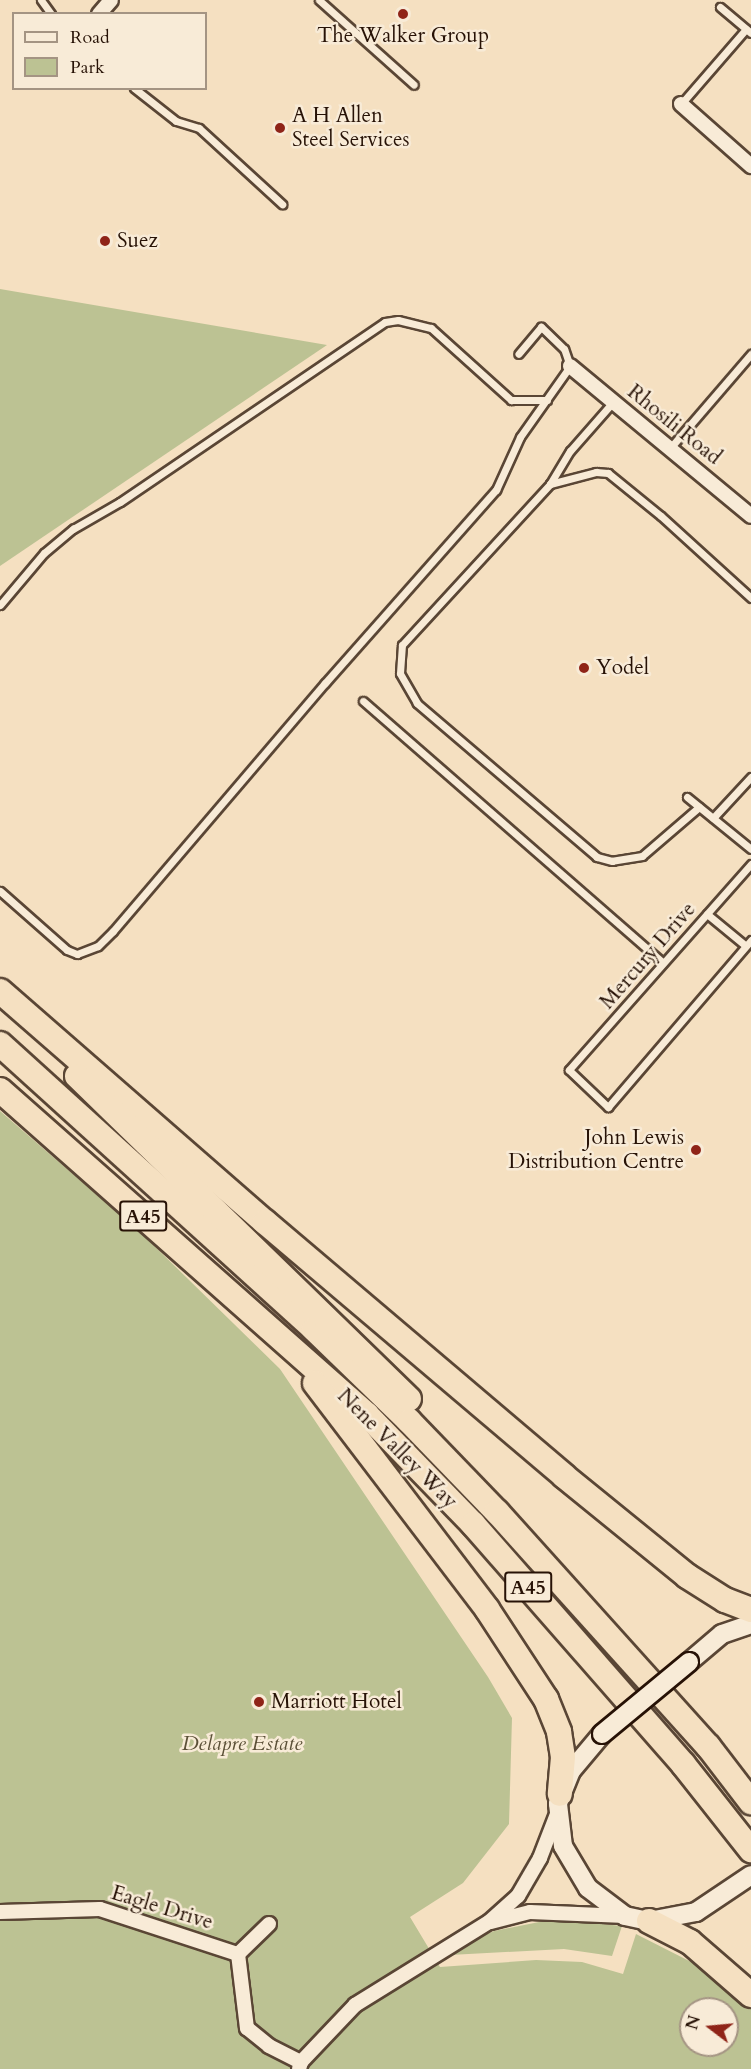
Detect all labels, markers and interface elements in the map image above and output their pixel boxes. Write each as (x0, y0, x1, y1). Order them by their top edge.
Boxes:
marker: The Walker Group (396, 7, 410, 21)
legend (12, 12, 207, 90)
place label: The Walker Group (317, 23, 489, 49)
text: Road (70, 25, 110, 50)
text: Park (70, 55, 105, 80)
place label: A H Allen Steel Services (292, 103, 410, 153)
marker: A H Allen Steel Services (273, 121, 287, 135)
place label: Suez (117, 228, 158, 254)
marker: Suez (98, 234, 112, 248)
street label: Rhosili Road (622, 380, 726, 470)
place label: Yodel (596, 655, 649, 681)
marker: Yodel (577, 661, 591, 675)
street label: Mercury Drive (595, 897, 701, 1015)
place label: John Lewis Distribution Centre (508, 1125, 684, 1175)
marker: John Lewis Distribution Centre (689, 1143, 703, 1157)
road number: A45 (119, 1199, 167, 1233)
street label: Nene Valley Way (332, 1384, 462, 1514)
road number: A45 (504, 1570, 552, 1604)
place label: Marriott Hotel (271, 1689, 402, 1715)
marker: Marriott Hotel (252, 1695, 266, 1709)
park label: Delapre Estate (182, 1731, 302, 1757)
street label: Eagle Drive (108, 1881, 216, 1935)
north arrow (679, 1997, 739, 2057)
text: N (681, 2013, 706, 2032)

